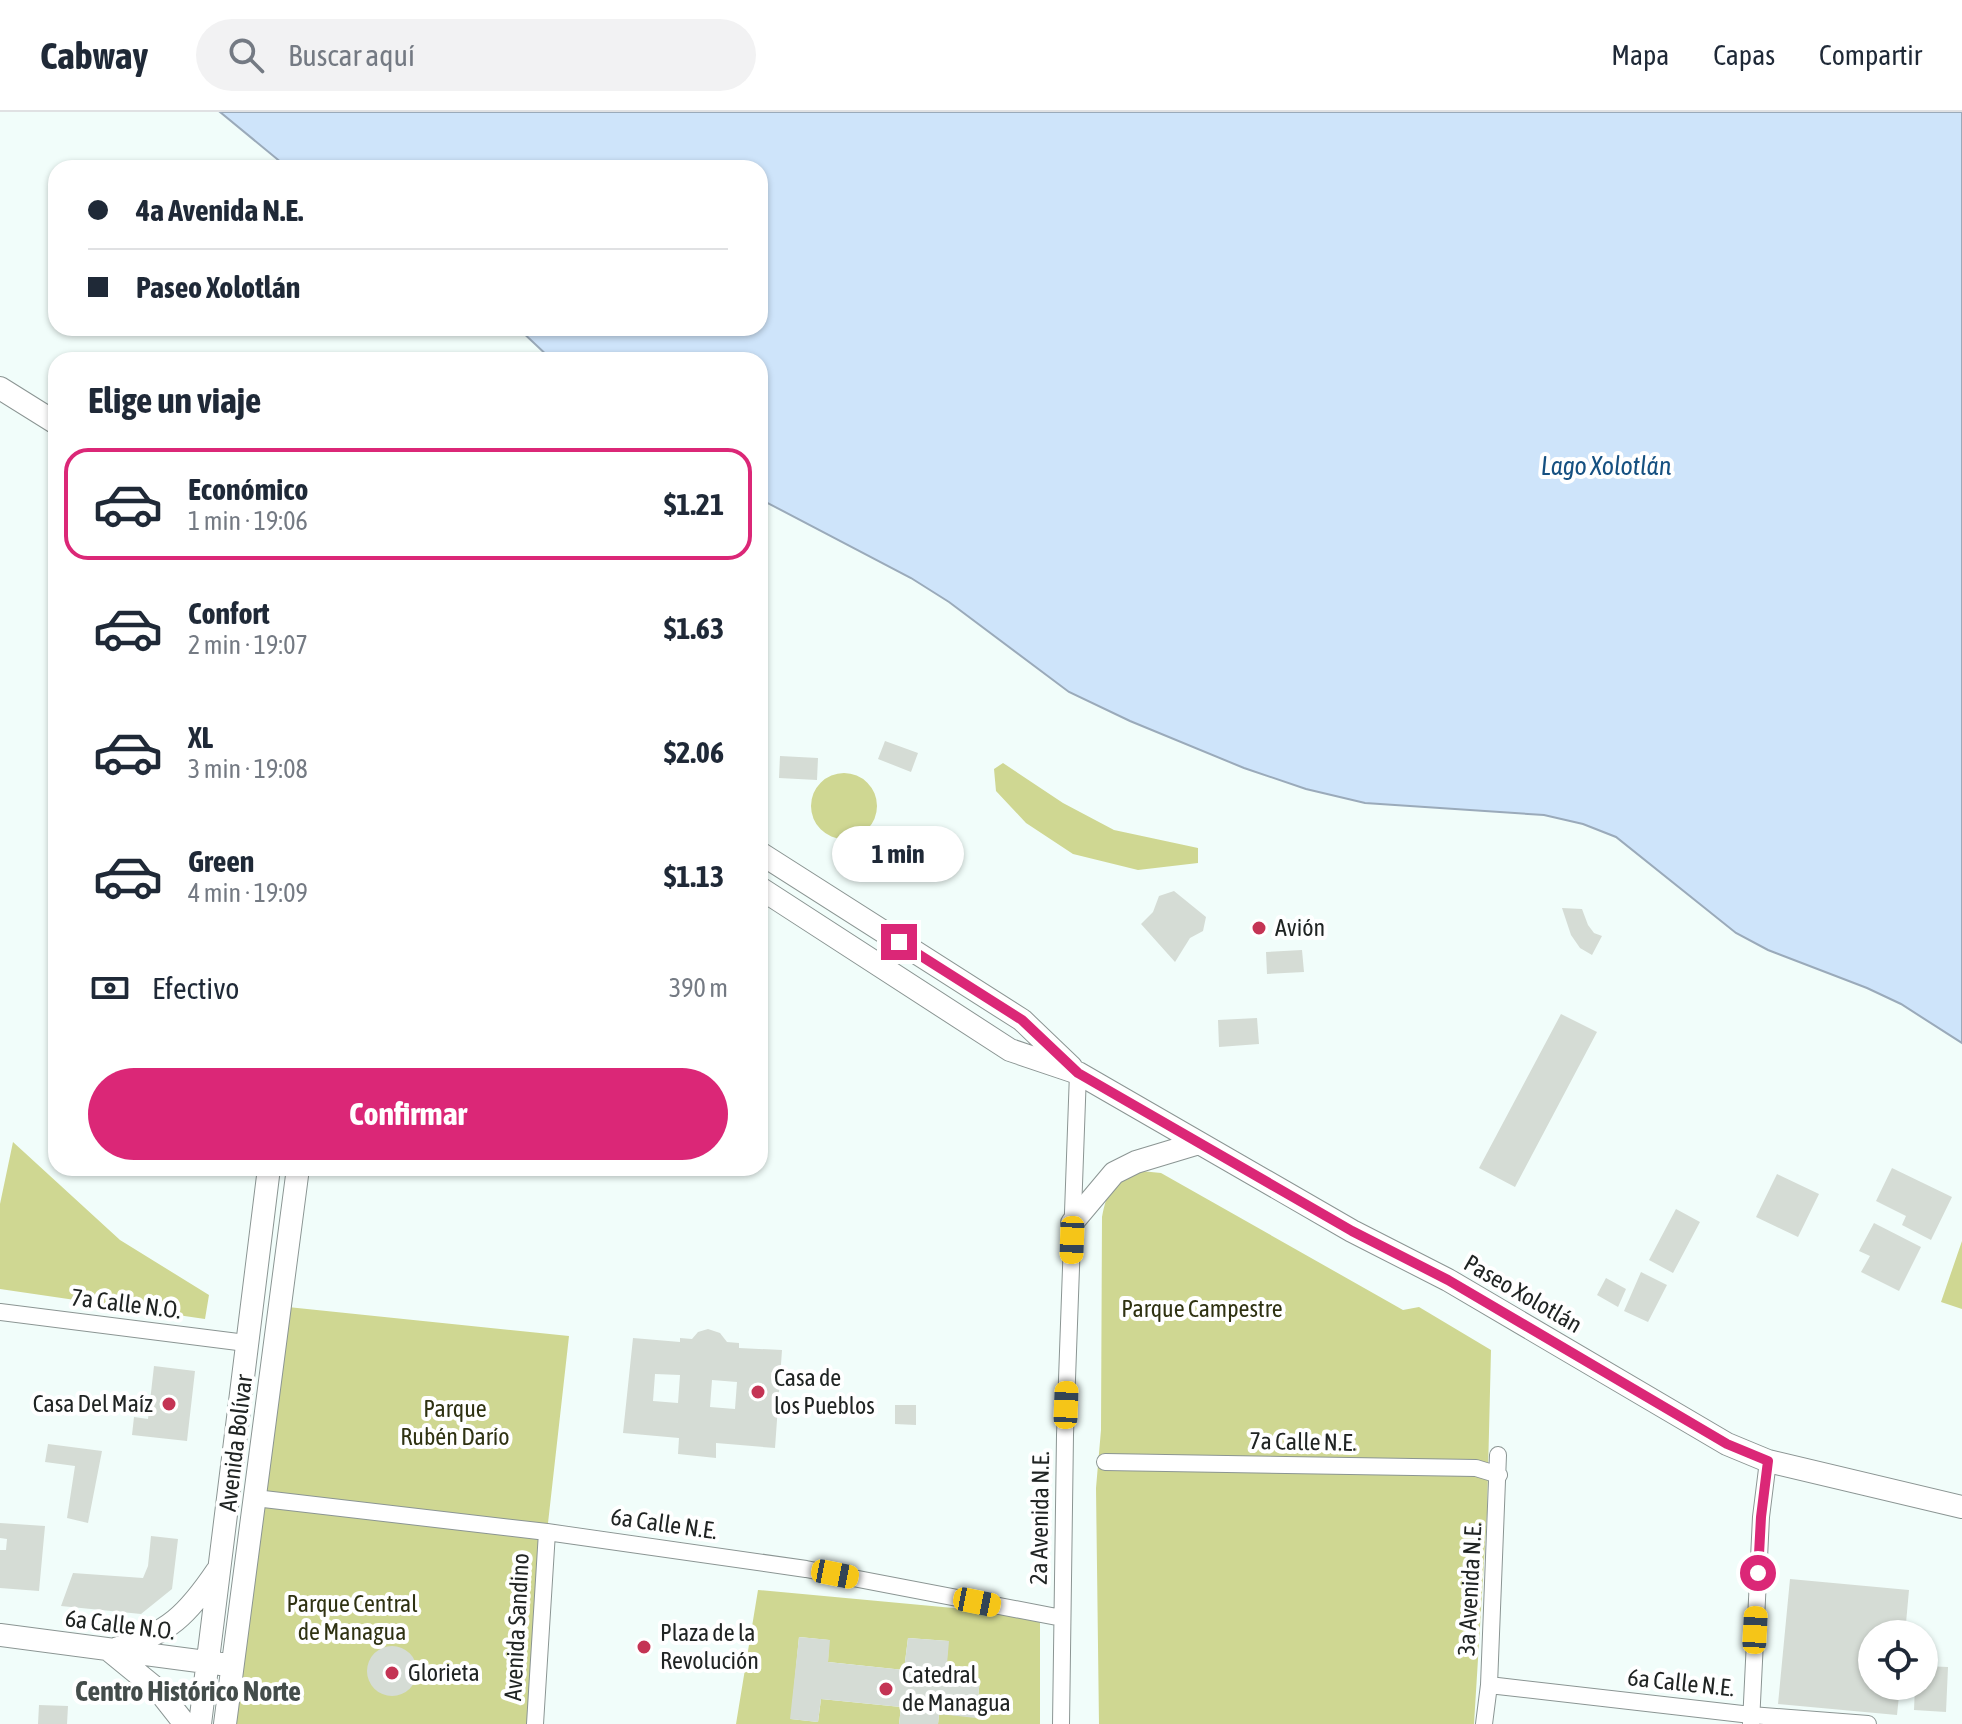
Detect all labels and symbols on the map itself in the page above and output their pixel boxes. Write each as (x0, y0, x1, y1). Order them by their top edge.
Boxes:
water label: Lago Xolotlán (1541, 451, 1672, 481)
callout: 1 min (833, 826, 965, 882)
place label: Avión (1275, 914, 1325, 941)
marker: Avión (1250, 919, 1268, 937)
route end (881, 924, 917, 960)
car (1059, 1216, 1085, 1264)
street label: Paseo Xolotlán (1460, 1249, 1587, 1338)
street label: 7a Calle N.O. (70, 1283, 183, 1324)
park label: Parque Campestre (1121, 1295, 1283, 1322)
place label: Casa de los Pueblos (774, 1364, 875, 1419)
street label: Avenida Bolívar (214, 1372, 257, 1513)
car (1053, 1381, 1079, 1429)
marker: Casa de los Pueblos (749, 1383, 767, 1401)
place label: Casa Del Maíz (33, 1390, 153, 1417)
marker: Casa Del Maíz (160, 1395, 178, 1413)
park label: Parque Rubén Darío (400, 1395, 510, 1450)
street label: 7a Calle N.E. (1249, 1427, 1357, 1456)
street label: 2a Avenida N.E. (1025, 1451, 1054, 1585)
street label: 6a Calle N.E. (609, 1503, 719, 1544)
street label: 3a Avenida N.E. (1453, 1521, 1486, 1657)
street label: Avenida Sandino (499, 1552, 534, 1702)
route start (1740, 1555, 1776, 1591)
car (809, 1558, 861, 1590)
car (951, 1586, 1003, 1618)
park label: Parque Central de Managua (286, 1590, 418, 1645)
street label: 6a Calle N.O. (64, 1604, 177, 1645)
car (1742, 1605, 1768, 1655)
place label: Plaza de la Revolución (660, 1619, 759, 1674)
marker: Plaza de la Revolución (635, 1638, 653, 1656)
place label: Glorieta (408, 1659, 480, 1686)
place label: Catedral de Managua (902, 1661, 1011, 1716)
street label: 6a Calle N.E. (1626, 1663, 1736, 1702)
marker: Glorieta (383, 1664, 401, 1682)
district label: Centro Histórico Norte (75, 1675, 301, 1707)
marker: Catedral de Managua (877, 1680, 895, 1698)

